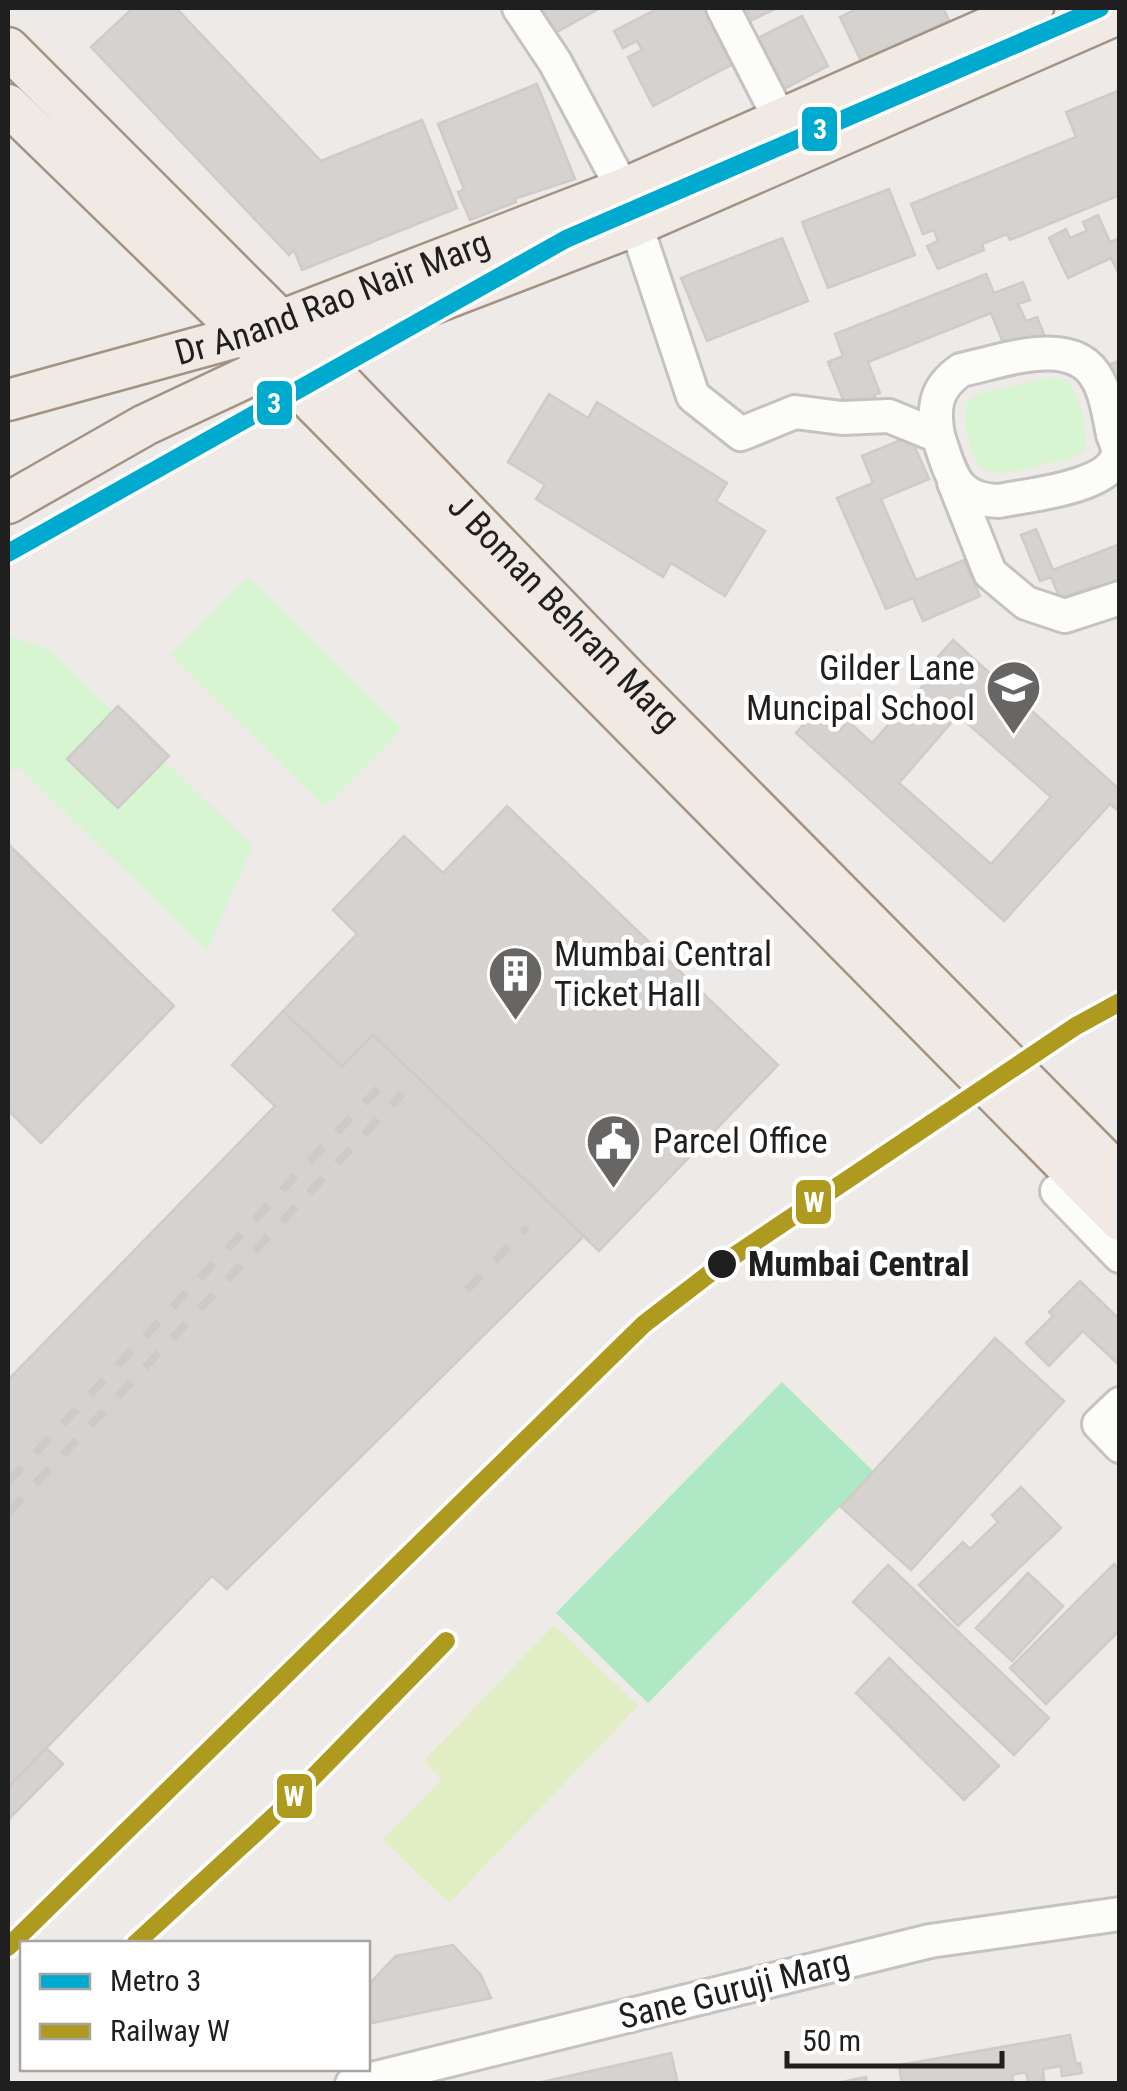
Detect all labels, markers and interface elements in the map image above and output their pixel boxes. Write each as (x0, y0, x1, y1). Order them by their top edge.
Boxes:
line badge: 3 (800, 105, 839, 153)
text: 3 (813, 113, 827, 146)
street label: Dr Anand Rao Nair Marg (170, 222, 495, 374)
line badge: 3 (255, 379, 294, 427)
text: 3 (267, 387, 281, 420)
street label: J Boman Behram Marg (439, 486, 688, 740)
place label: Gilder Lane Muncipal School (746, 648, 975, 729)
school or university icon: Gilder Lane Muncipal School (984, 658, 1044, 737)
place label: Mumbai Central Ticket Hall (554, 934, 772, 1015)
building icon: Mumbai Central Ticket Hall (485, 944, 545, 1023)
public building icon: Parcel Office (584, 1111, 644, 1190)
place label: Parcel Office (653, 1121, 828, 1162)
line badge: W (794, 1178, 833, 1226)
text: W (804, 1186, 825, 1219)
place label: Mumbai Central (748, 1244, 969, 1285)
marker: Mumbai Central (705, 1247, 739, 1281)
line badge: W (275, 1772, 314, 1820)
text: W (284, 1780, 305, 1813)
legend (20, 1941, 370, 2071)
street label: Sane Guruji Marg (615, 1941, 854, 2038)
text: Metro 3 (110, 1963, 201, 1998)
scale bar (787, 2006, 1002, 2068)
text: Railway W (110, 2013, 230, 2048)
text: 50 m (802, 2023, 861, 2058)

